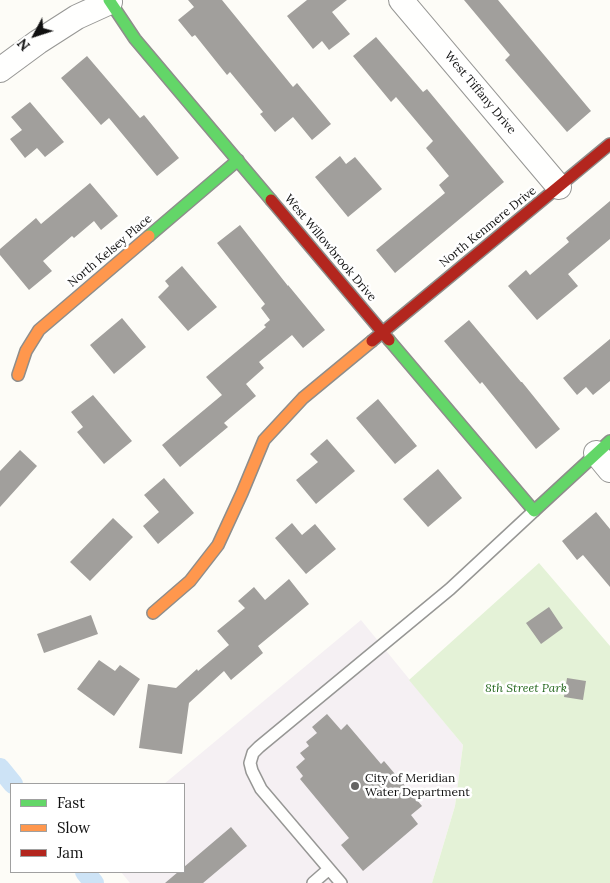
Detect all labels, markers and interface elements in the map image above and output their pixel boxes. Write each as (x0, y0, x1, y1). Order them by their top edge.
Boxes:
north arrow (10, 10, 60, 60)
text: N (13, 35, 34, 55)
street label: West Tiffany Drive (441, 49, 519, 137)
street label: North Kenmere Drive (437, 184, 539, 270)
street label: West Willowbrook Drive (281, 192, 379, 304)
street label: North Kelsey Place (65, 212, 155, 290)
park label: 8th Street Park (485, 682, 567, 696)
place label: City of Meridian Water Department (365, 772, 470, 800)
marker: City of Meridian Water Department (349, 780, 361, 792)
legend (10, 783, 185, 873)
text: Fast (57, 793, 85, 812)
text: Slow (57, 818, 90, 837)
text: Jam (57, 843, 84, 862)

